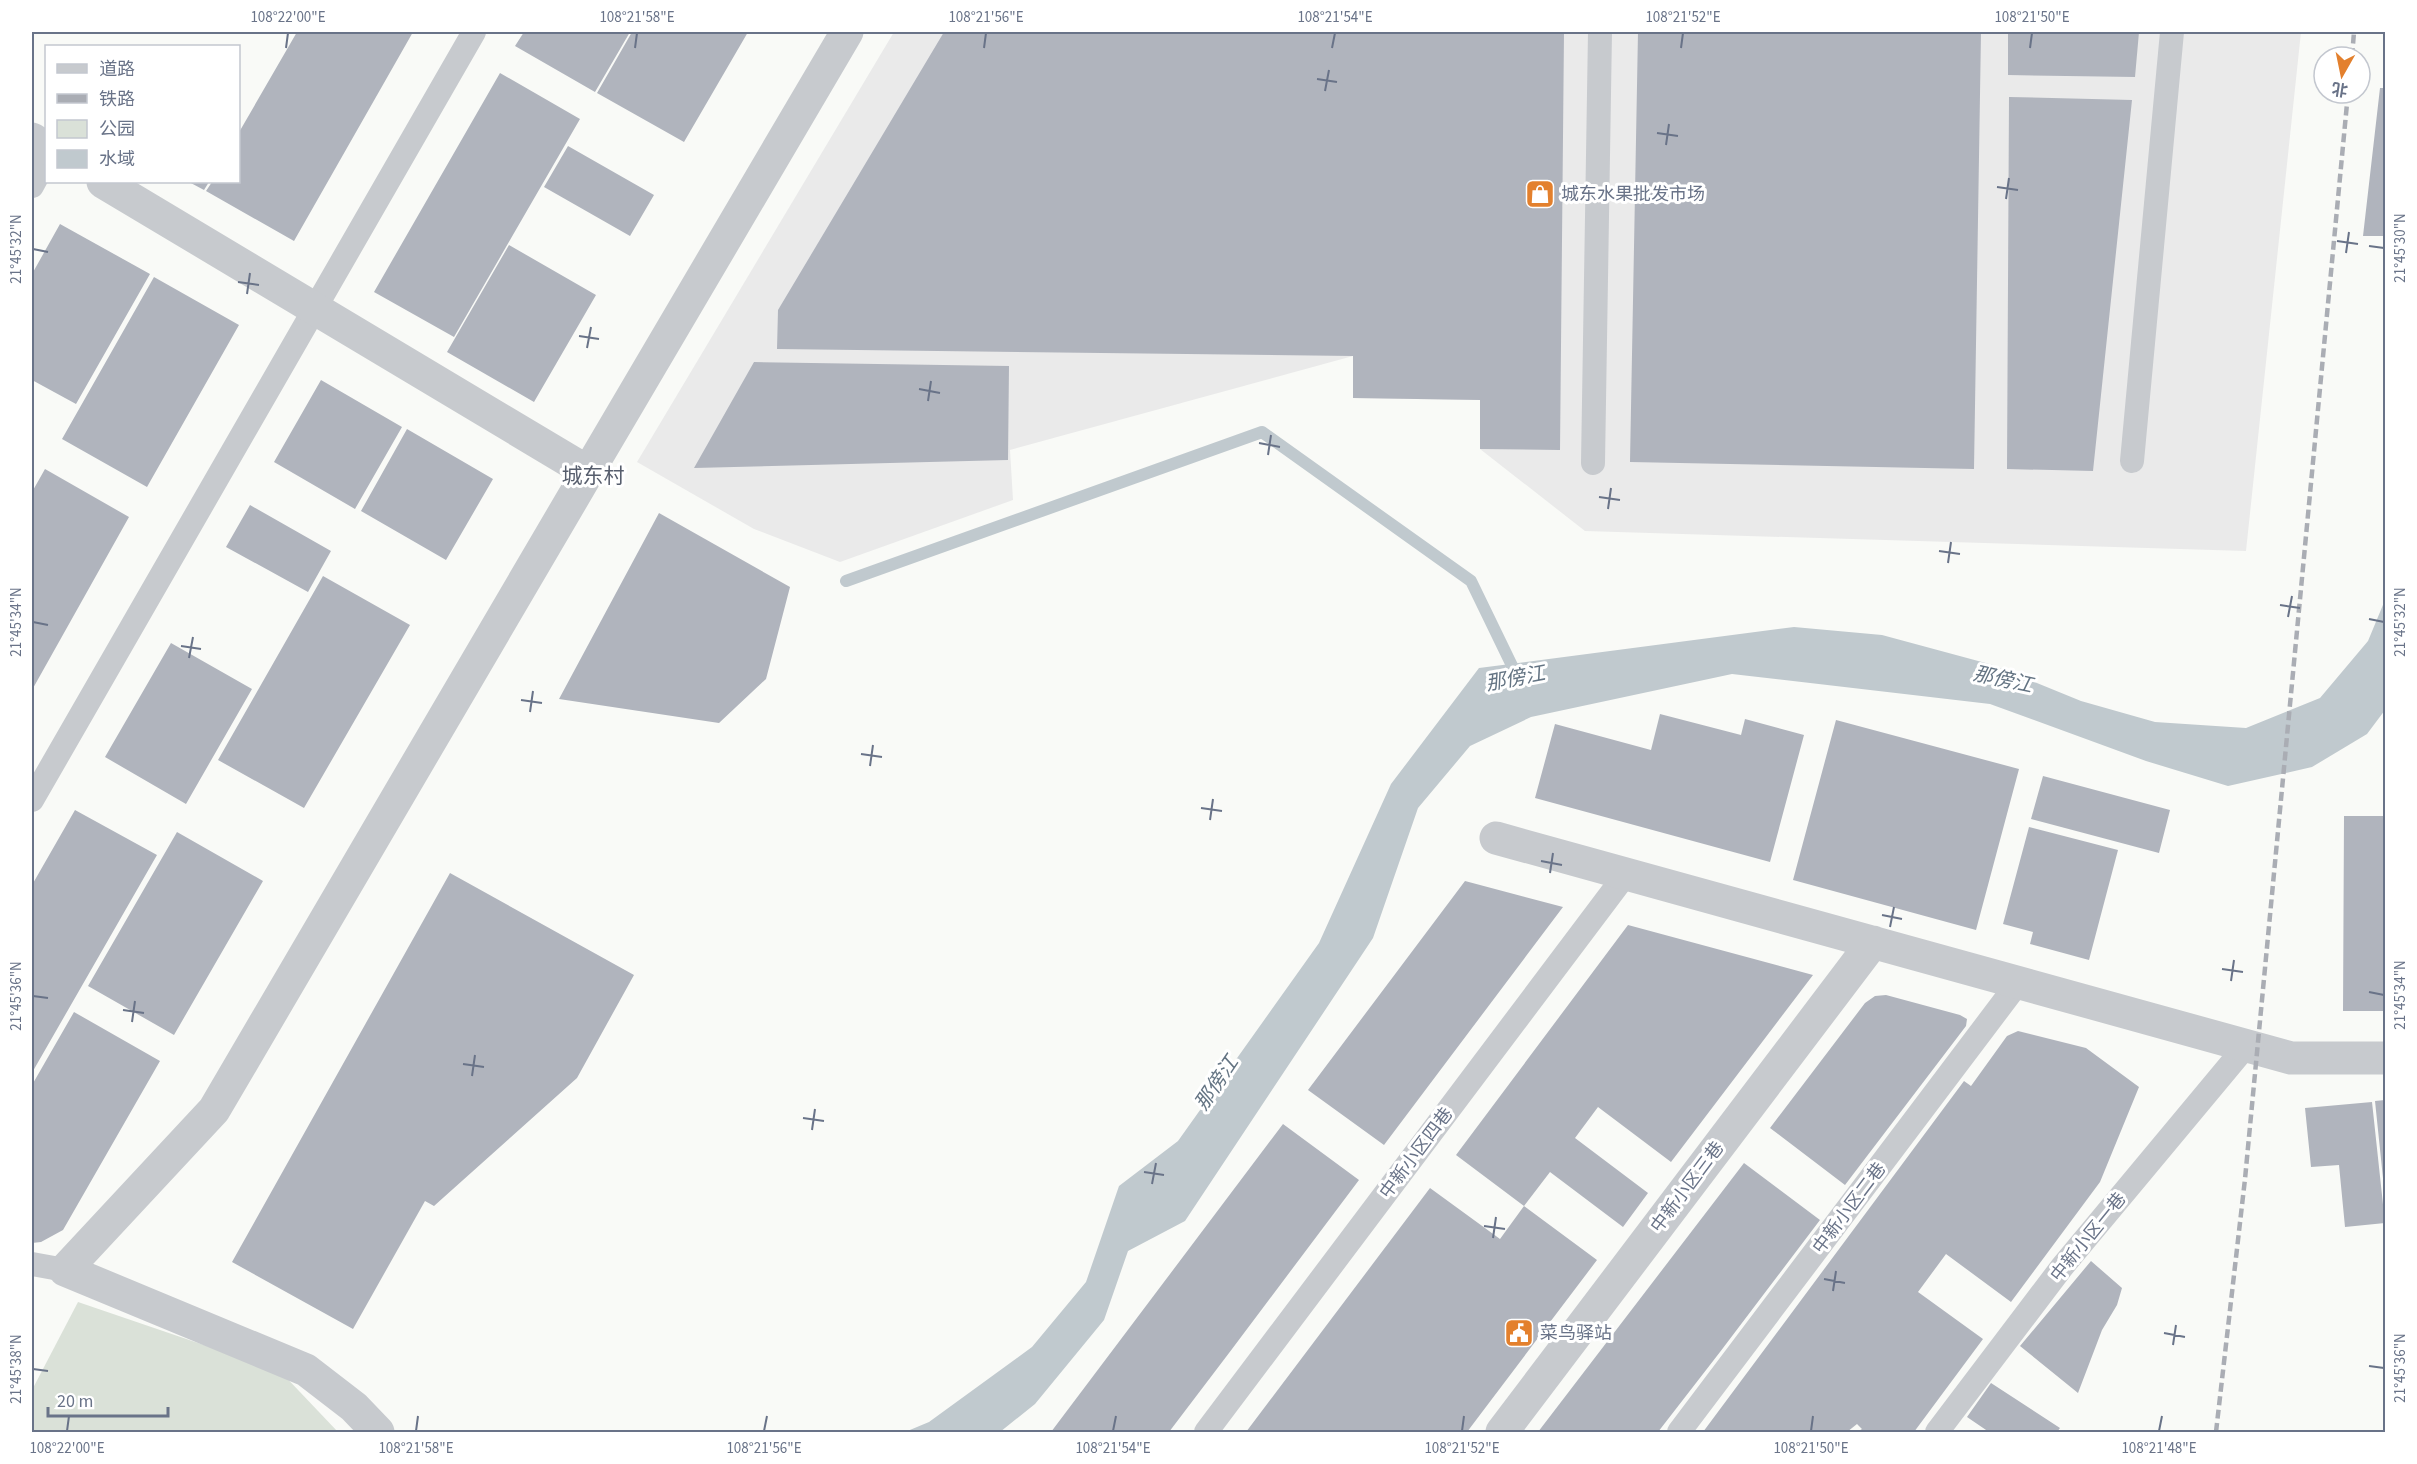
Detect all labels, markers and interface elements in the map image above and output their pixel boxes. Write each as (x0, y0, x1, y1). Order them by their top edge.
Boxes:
text: 108°22'00"E (250, 7, 326, 28)
text: 108°21'58"E (599, 7, 675, 28)
text: 108°21'56"E (948, 7, 1024, 28)
text: 108°21'54"E (1297, 7, 1373, 28)
text: 108°21'52"E (1645, 7, 1721, 28)
text: 108°21'50"E (1994, 7, 2070, 28)
legend (45, 45, 240, 183)
north arrow (2312, 45, 2372, 105)
text: 道路 (99, 57, 135, 82)
text: 北 (2330, 77, 2349, 101)
text: 铁路 (99, 87, 135, 112)
text: 公园 (99, 117, 135, 142)
text: 水域 (99, 147, 135, 172)
shop icon: 城东水果批发市场 (1524, 178, 1556, 210)
place label: 城东水果批发市场 (1561, 182, 1705, 207)
text: 21°45'30"N (2390, 213, 2411, 283)
text: 21°45'32"N (6, 214, 27, 284)
district label: 城东村 (562, 461, 625, 491)
text: 21°45'34"N (6, 587, 27, 657)
text: 21°45'32"N (2390, 587, 2411, 657)
water label: 那傍江 (1483, 659, 1549, 698)
water label: 那傍江 (1971, 660, 2037, 700)
text: 21°45'34"N (2390, 960, 2411, 1030)
text: 21°45'36"N (6, 961, 27, 1031)
water label: 那傍江 (1188, 1049, 1246, 1116)
street label: 中新小区四巷 (1374, 1103, 1459, 1204)
street label: 中新小区三巷 (1645, 1137, 1730, 1238)
street label: 中新小区二巷 (1807, 1158, 1892, 1259)
street label: 中新小区一巷 (2045, 1187, 2132, 1287)
public building icon: 菜鸟驿站 (1503, 1317, 1535, 1349)
place label: 菜鸟驿站 (1540, 1321, 1612, 1346)
text: 21°45'36"N (2390, 1333, 2411, 1403)
text: 21°45'38"N (6, 1334, 27, 1404)
scale bar (48, 1380, 168, 1418)
text: 20 m (57, 1389, 93, 1414)
text: 108°22'00"E (29, 1438, 105, 1459)
text: 108°21'58"E (378, 1438, 454, 1459)
text: 108°21'56"E (726, 1438, 802, 1459)
text: 108°21'54"E (1075, 1438, 1151, 1459)
text: 108°21'52"E (1424, 1438, 1500, 1459)
text: 108°21'50"E (1773, 1438, 1849, 1459)
text: 108°21'48"E (2121, 1438, 2197, 1459)

